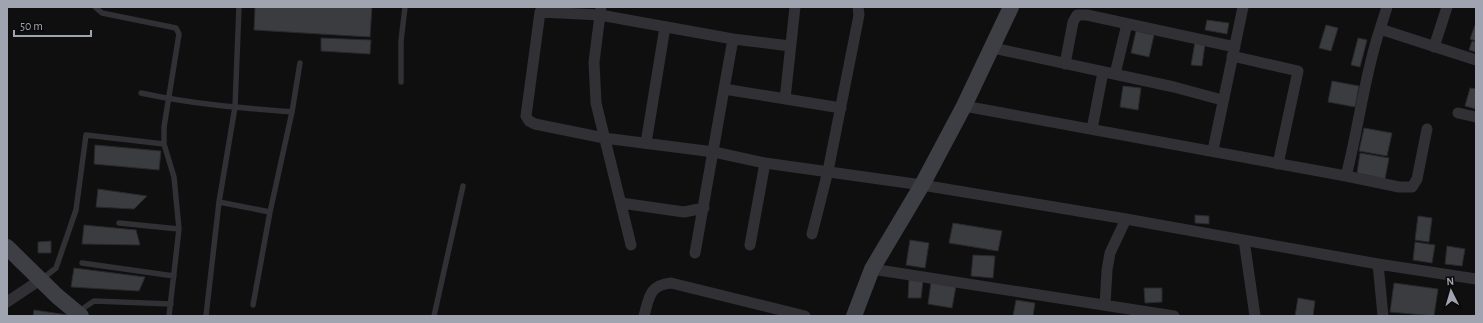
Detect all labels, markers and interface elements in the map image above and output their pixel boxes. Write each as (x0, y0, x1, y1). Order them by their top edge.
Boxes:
scale bar (14, 12, 91, 38)
text: 50 m (20, 20, 43, 32)
north arrow (1431, 271, 1471, 311)
text: N (1446, 276, 1454, 287)

